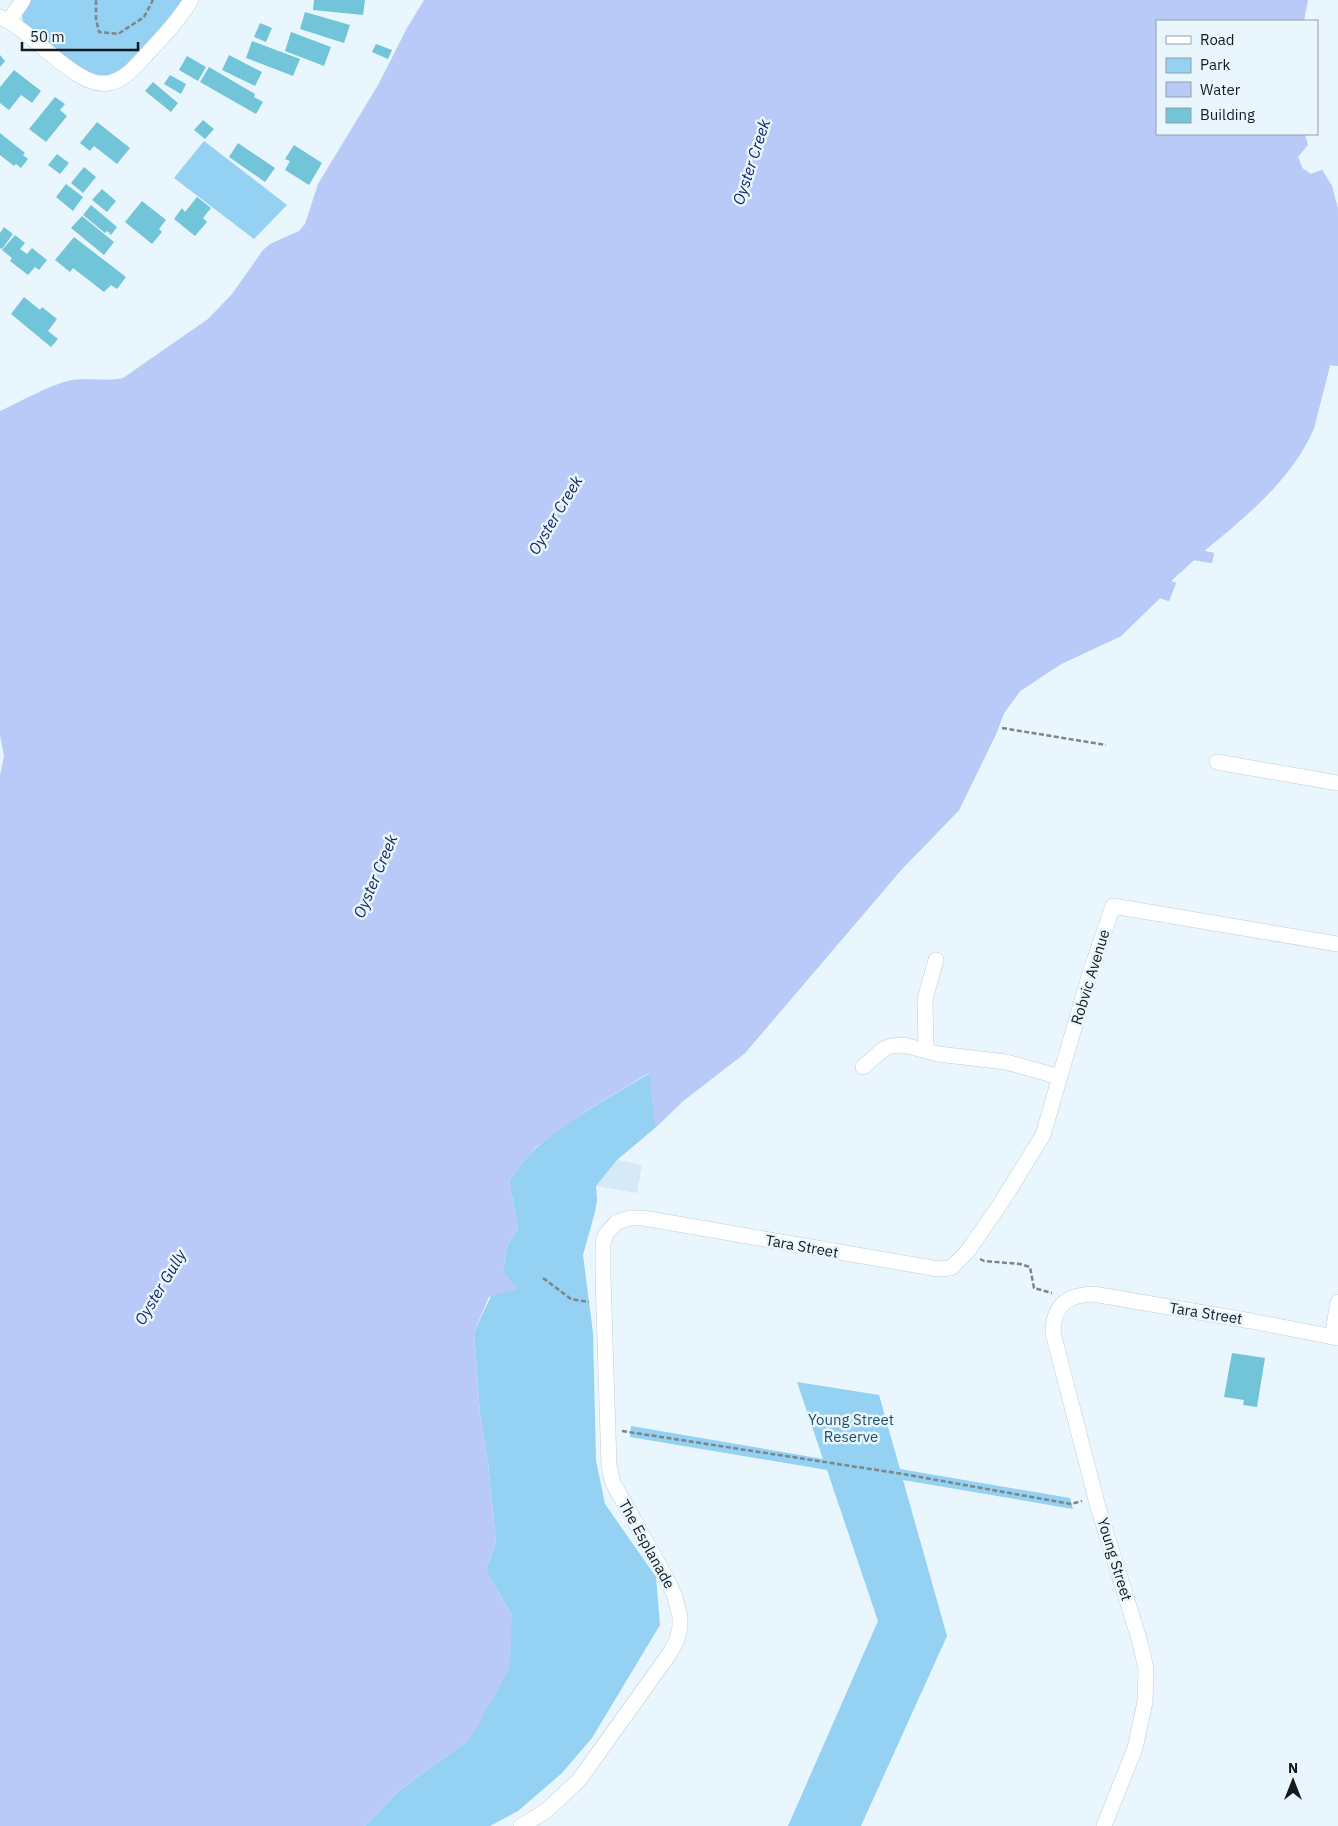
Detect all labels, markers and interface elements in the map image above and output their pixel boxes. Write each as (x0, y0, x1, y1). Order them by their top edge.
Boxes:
scale bar (22, 20, 139, 52)
legend (1156, 20, 1318, 135)
text: 50 m (30, 27, 65, 46)
text: Road (1200, 30, 1235, 49)
text: Park (1200, 55, 1230, 74)
text: Water (1200, 80, 1241, 99)
text: Building (1200, 105, 1255, 124)
water label: Oyster Creek (728, 116, 774, 207)
water label: Oyster Creek (524, 471, 587, 558)
water label: Oyster Creek (348, 831, 402, 921)
street label: Robvic Avenue (1066, 927, 1114, 1027)
street label: Tara Street (764, 1230, 840, 1262)
water label: Oyster Gully (130, 1245, 191, 1328)
street label: Tara Street (1168, 1298, 1244, 1328)
park label: Young Street Reserve (808, 1410, 894, 1446)
street label: The Esplanade (615, 1496, 679, 1592)
street label: Young Street (1093, 1515, 1137, 1603)
north arrow (1268, 1756, 1318, 1806)
text: N (1288, 1759, 1298, 1777)

